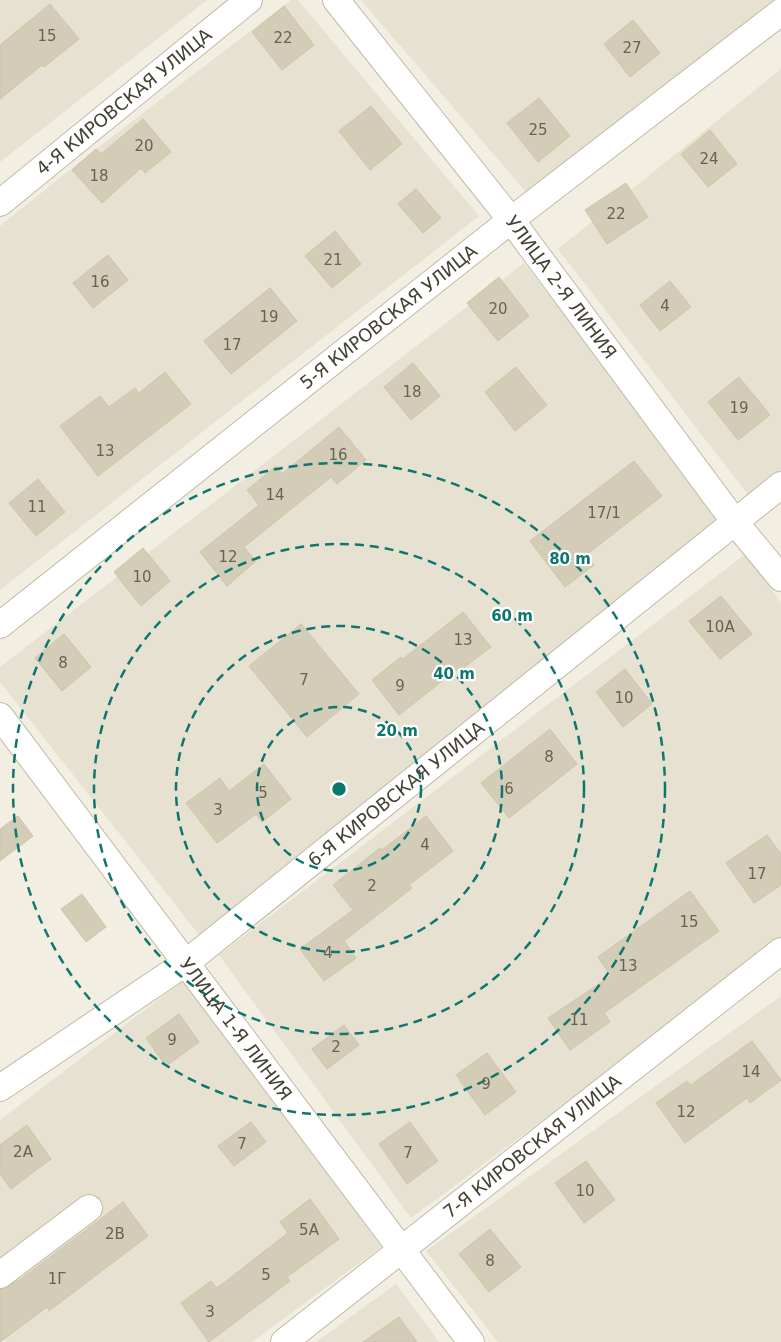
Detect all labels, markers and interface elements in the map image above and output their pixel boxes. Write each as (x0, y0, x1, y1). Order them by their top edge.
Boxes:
street label: 4-Я КИРОВСКАЯ УЛИЦА (32, 23, 216, 179)
house number: 15 (37, 27, 57, 45)
house number: 22 (273, 29, 293, 47)
house number: 27 (622, 39, 642, 57)
house number: 25 (528, 121, 548, 139)
house number: 20 (134, 137, 154, 155)
house number: 24 (699, 150, 719, 168)
house number: 18 (89, 167, 109, 185)
house number: 22 (606, 205, 626, 223)
street label: УЛИЦА 2-Я ЛИНИЯ (501, 211, 621, 363)
street label: 5-Я КИРОВСКАЯ УЛИЦА (296, 240, 482, 393)
house number: 21 (323, 251, 343, 269)
house number: 16 (90, 273, 110, 291)
house number: 4 (660, 297, 670, 315)
house number: 20 (488, 300, 508, 318)
house number: 19 (259, 308, 279, 326)
house number: 17 (222, 336, 242, 354)
house number: 18 (402, 383, 422, 401)
house number: 19 (729, 399, 749, 417)
house number: 13 (95, 442, 115, 460)
house number: 16 (328, 446, 348, 464)
house number: 14 (265, 486, 285, 504)
house number: 11 (27, 498, 47, 516)
house number: 17/1 (587, 504, 621, 522)
house number: 12 (218, 548, 238, 566)
text: 80 m (549, 550, 591, 568)
house number: 10 (132, 568, 152, 586)
text: 60 m (491, 607, 533, 625)
house number: 10А (705, 618, 735, 636)
house number: 13 (453, 631, 473, 649)
house number: 8 (58, 654, 68, 672)
text: 40 m (433, 665, 475, 683)
house number: 7 (299, 671, 309, 689)
house number: 9 (395, 677, 405, 695)
house number: 10 (614, 689, 634, 707)
street label: 6-Я КИРОВСКАЯ УЛИЦА (304, 716, 489, 871)
text: 20 m (376, 722, 418, 740)
house number: 8 (544, 748, 554, 766)
centre of rings (330, 780, 348, 798)
house number: 6 (504, 780, 514, 798)
house number: 5 (258, 784, 268, 802)
house number: 3 (213, 801, 223, 819)
house number: 4 (420, 836, 430, 854)
house number: 17 (747, 865, 767, 883)
house number: 2 (367, 877, 377, 895)
house number: 15 (679, 913, 699, 931)
house number: 4 (323, 944, 333, 962)
street label: УЛИЦА 1-Я ЛИНИЯ (176, 954, 296, 1104)
house number: 13 (618, 957, 638, 975)
house number: 11 (569, 1011, 589, 1029)
house number: 9 (167, 1031, 177, 1049)
house number: 2 (331, 1038, 341, 1056)
house number: 14 (741, 1063, 761, 1081)
street label: 7-Я КИРОВСКАЯ УЛИЦА (439, 1070, 626, 1223)
house number: 9 (481, 1075, 491, 1093)
house number: 12 (676, 1103, 696, 1121)
house number: 7 (237, 1135, 247, 1153)
house number: 2А (13, 1143, 34, 1161)
house number: 7 (403, 1144, 413, 1162)
house number: 10 (575, 1182, 595, 1200)
house number: 5А (299, 1221, 320, 1239)
house number: 2В (105, 1225, 125, 1243)
house number: 8 (485, 1252, 495, 1270)
house number: 5 (261, 1266, 271, 1284)
house number: 1Г (48, 1270, 66, 1288)
house number: 3 (205, 1303, 215, 1321)

